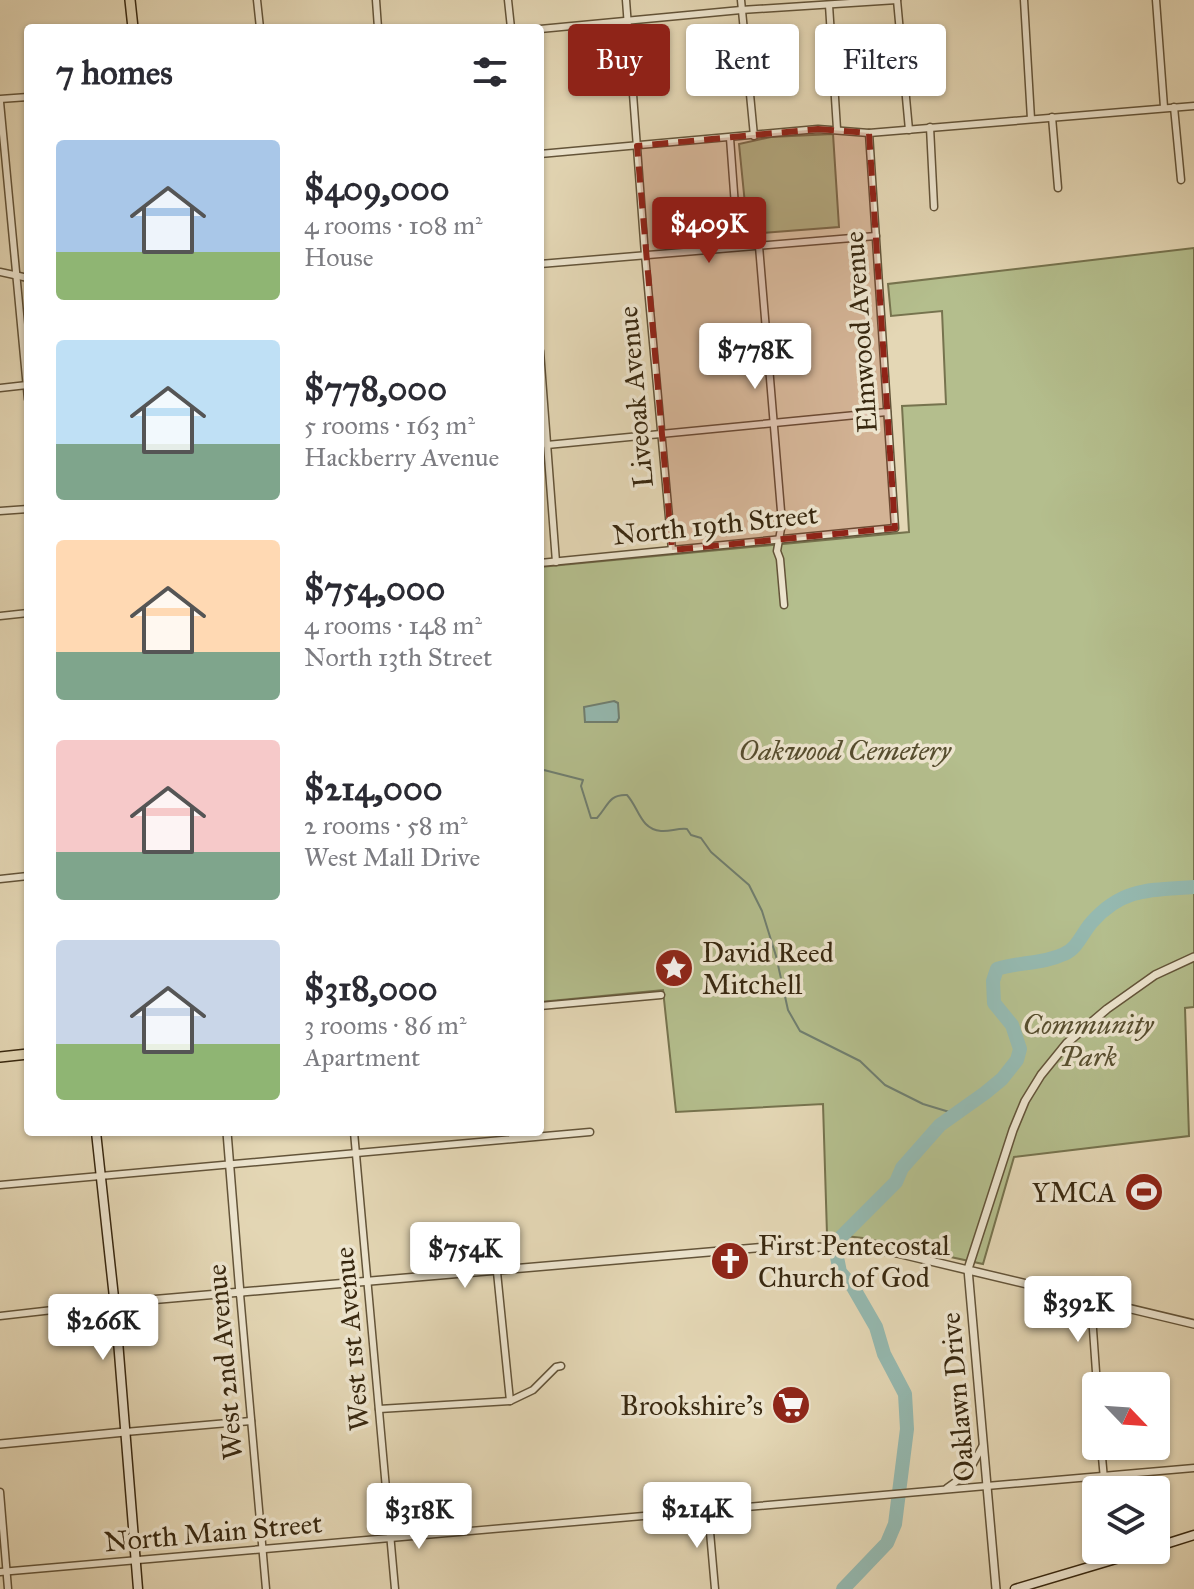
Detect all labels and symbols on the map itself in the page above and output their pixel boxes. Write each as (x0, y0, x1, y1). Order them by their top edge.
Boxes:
pin: $409K (653, 197, 765, 265)
street label: Elmwood Avenue (836, 230, 885, 434)
street label: Liveoak Avenue (610, 305, 661, 489)
pin: $778K (699, 323, 811, 391)
street label: North 19th Street (611, 496, 820, 553)
park label: Oakwood Cemetery (739, 733, 953, 768)
place label: David Reed Mitchell (702, 935, 834, 1002)
place icon: David Reed Mitchell (653, 947, 695, 989)
park label: Community Park (1023, 1007, 1155, 1074)
sports icon: YMCA (1123, 1171, 1165, 1213)
place label: YMCA (1032, 1175, 1116, 1210)
pin: $754K (409, 1222, 521, 1290)
place label: First Pentecostal Church of God (758, 1228, 950, 1295)
church icon: First Pentecostal Church of God (709, 1240, 751, 1282)
street label: West 1st Avenue (326, 1246, 377, 1432)
street label: West 2nd Avenue (199, 1263, 250, 1461)
pin: $392K (1022, 1276, 1134, 1344)
pin: $266K (47, 1294, 159, 1362)
street label: Oaklawn Drive (933, 1311, 982, 1483)
north arrow (1082, 1372, 1170, 1460)
supermarket icon: Brookshire's (770, 1384, 812, 1426)
place label: Brookshire's (620, 1388, 763, 1423)
pin: $214K (641, 1482, 753, 1550)
pin: $318K (363, 1483, 475, 1551)
street label: North Main Street (103, 1506, 324, 1559)

